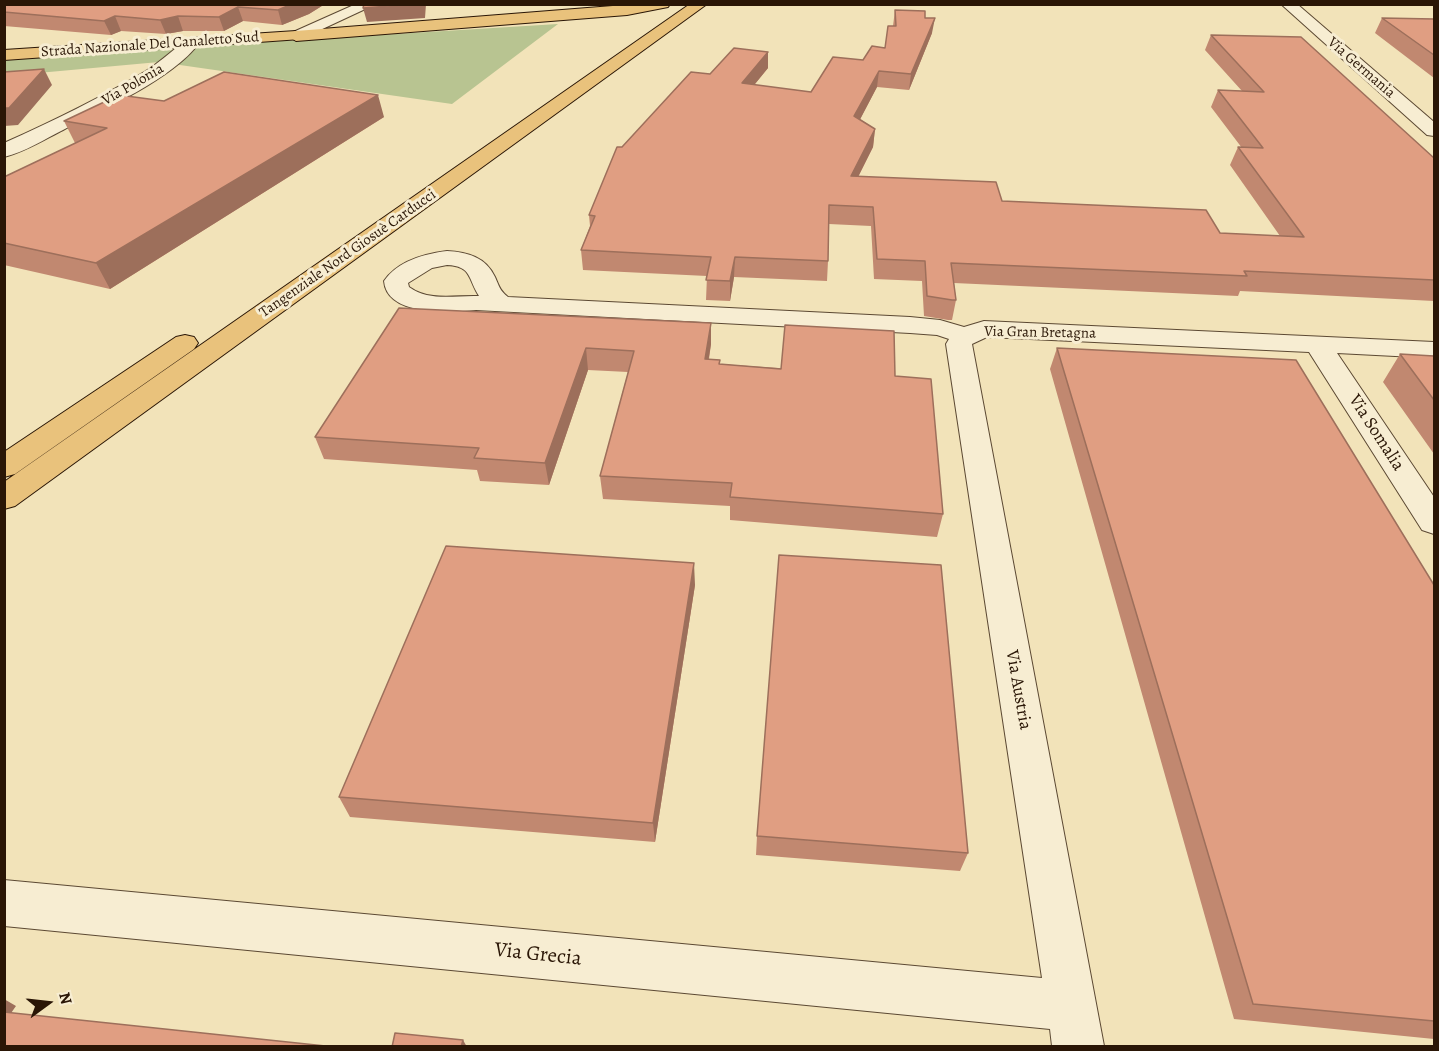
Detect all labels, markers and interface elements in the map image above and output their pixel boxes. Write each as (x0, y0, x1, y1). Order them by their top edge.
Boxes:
street label: Strada Nazionale Del Canaletto Sud (40, 28, 260, 62)
street label: Via Germania (1323, 34, 1399, 102)
street label: Via Polonia (99, 60, 167, 110)
street label: Tangenziale Nord Giosuè Carducci (256, 186, 440, 322)
street label: Via Gran Bretagna (984, 323, 1096, 343)
street label: Via Somalia (1343, 391, 1409, 475)
street label: Via Austria (1000, 648, 1036, 732)
street label: Via Grecia (493, 938, 583, 972)
north arrow (18, 973, 78, 1033)
text: N (53, 990, 78, 1007)

